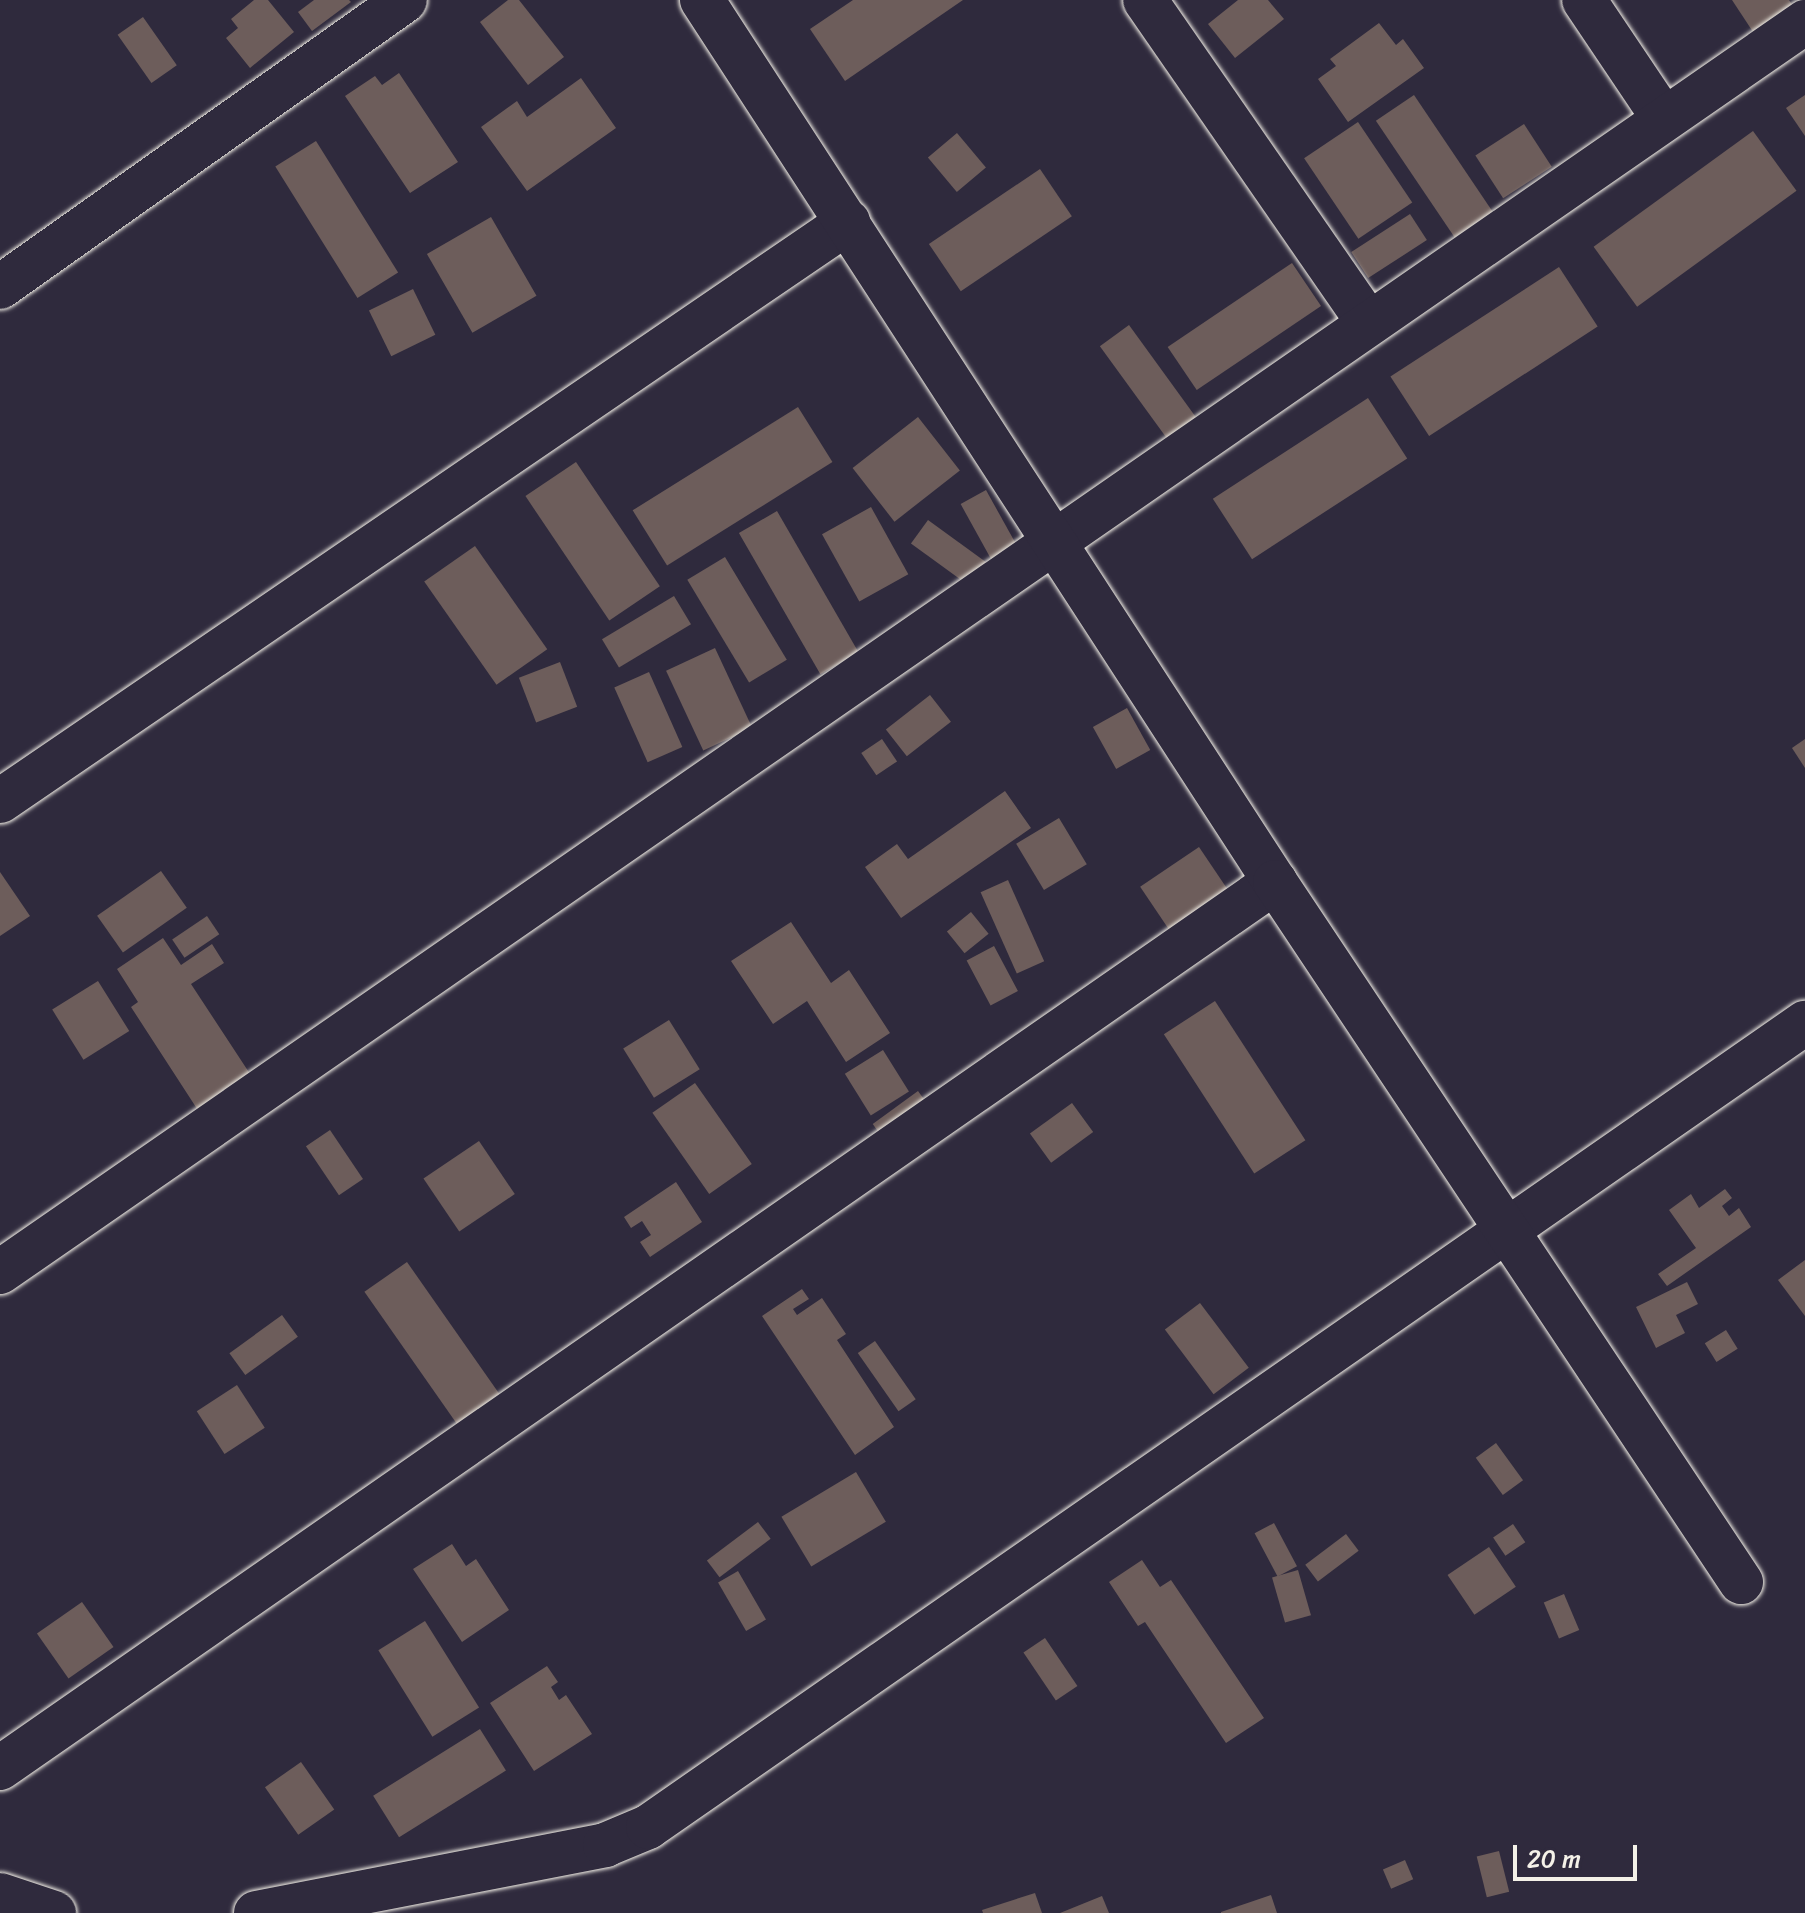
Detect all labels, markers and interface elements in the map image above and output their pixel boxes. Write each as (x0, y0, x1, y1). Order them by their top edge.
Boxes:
scale bar (1517, 1829, 1641, 1879)
text: 20 m (1527, 1838, 1581, 1880)

